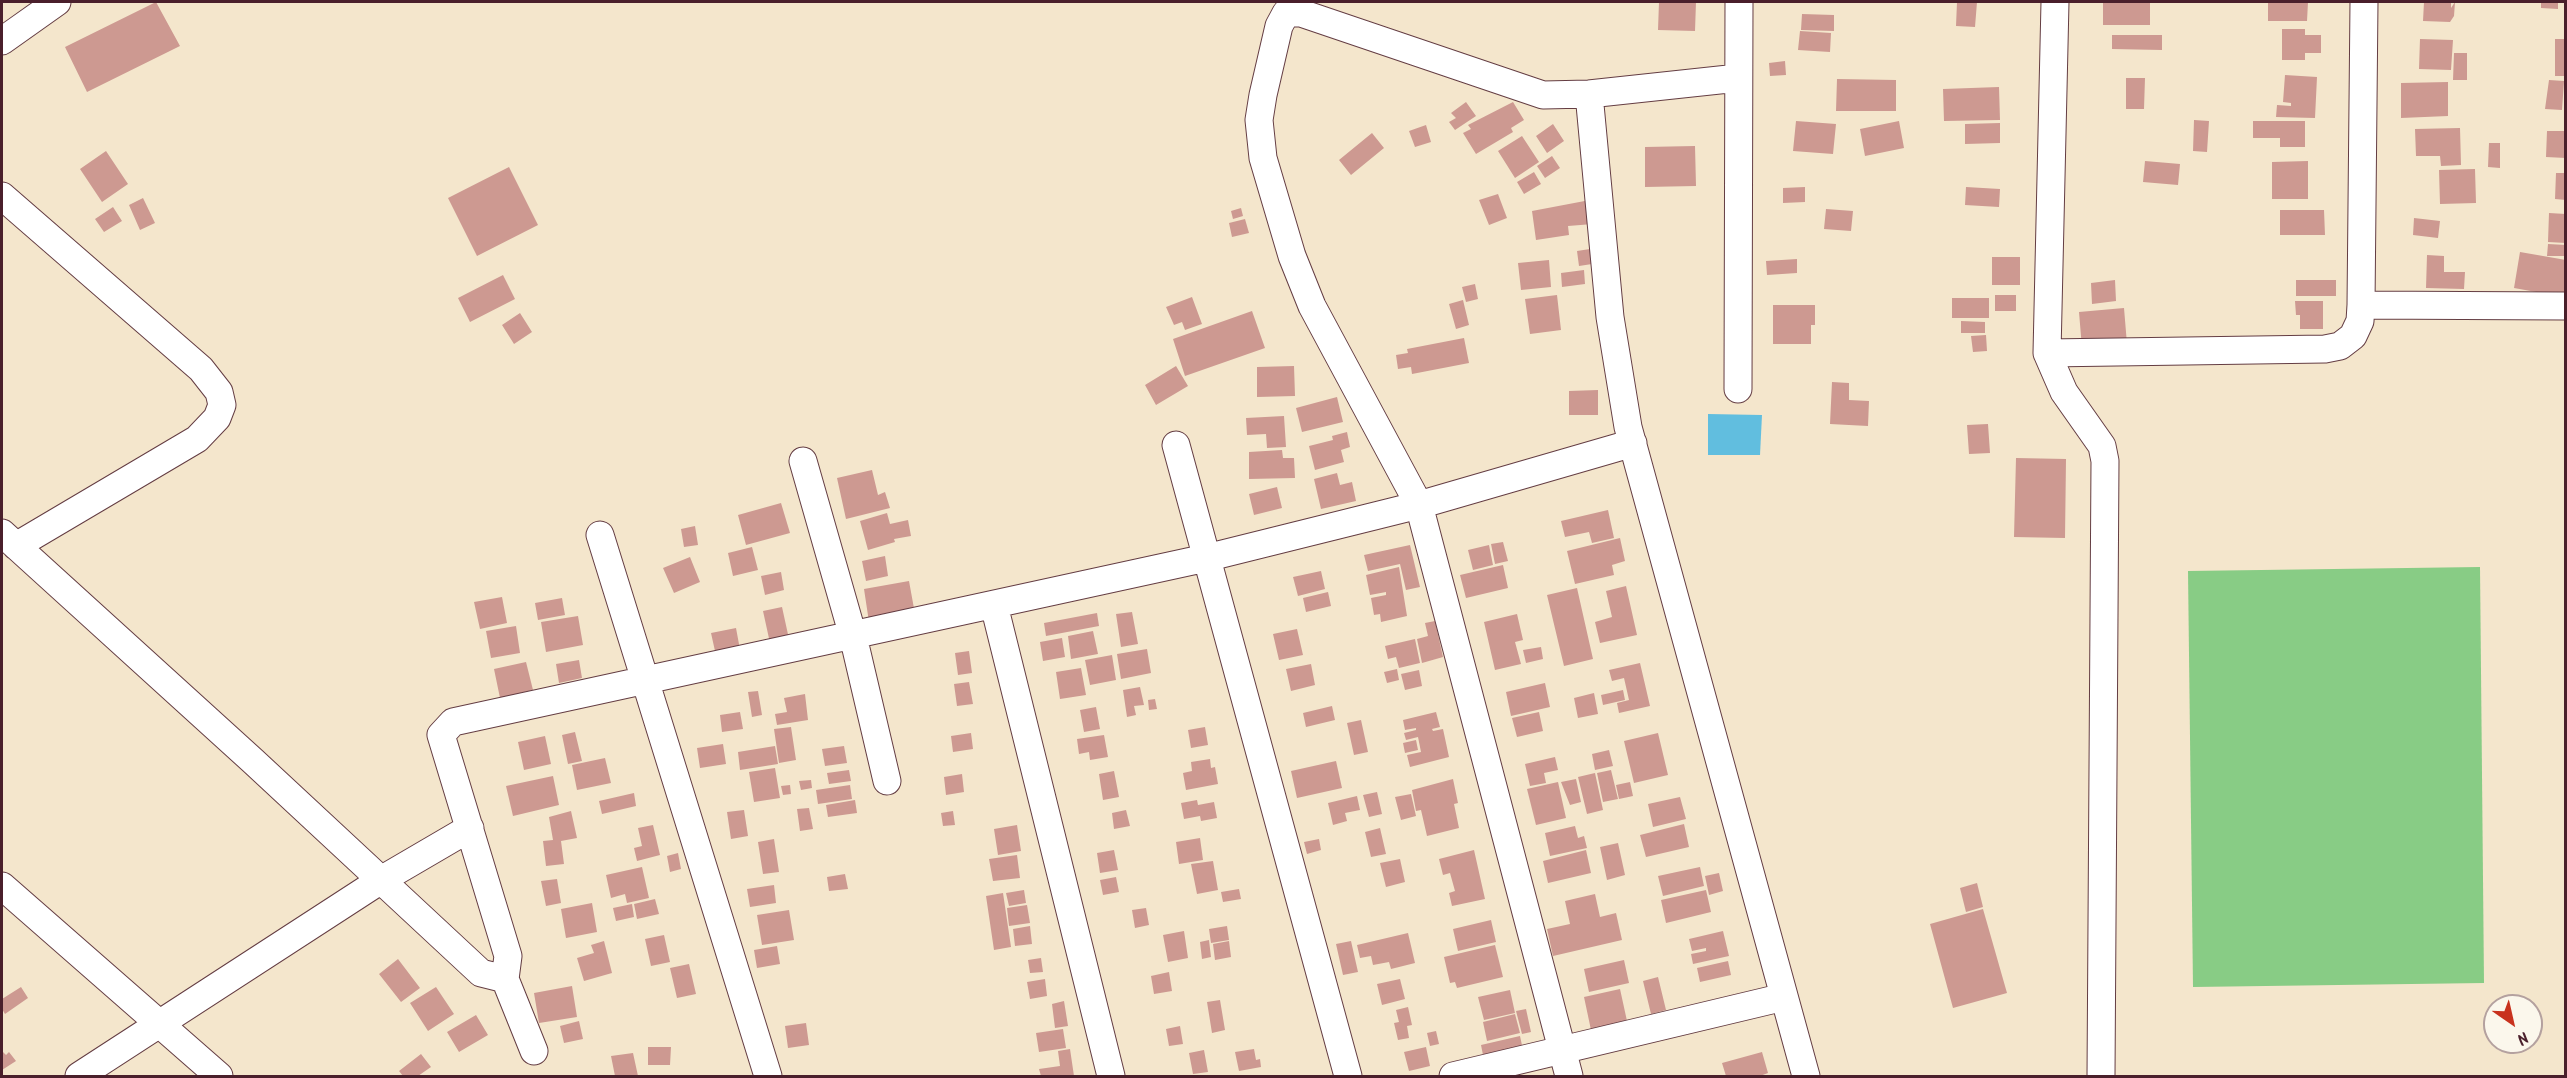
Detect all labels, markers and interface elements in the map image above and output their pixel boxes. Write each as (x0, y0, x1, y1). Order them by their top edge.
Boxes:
north arrow (2483, 994, 2543, 1054)
text: N (2511, 1024, 2533, 1051)

